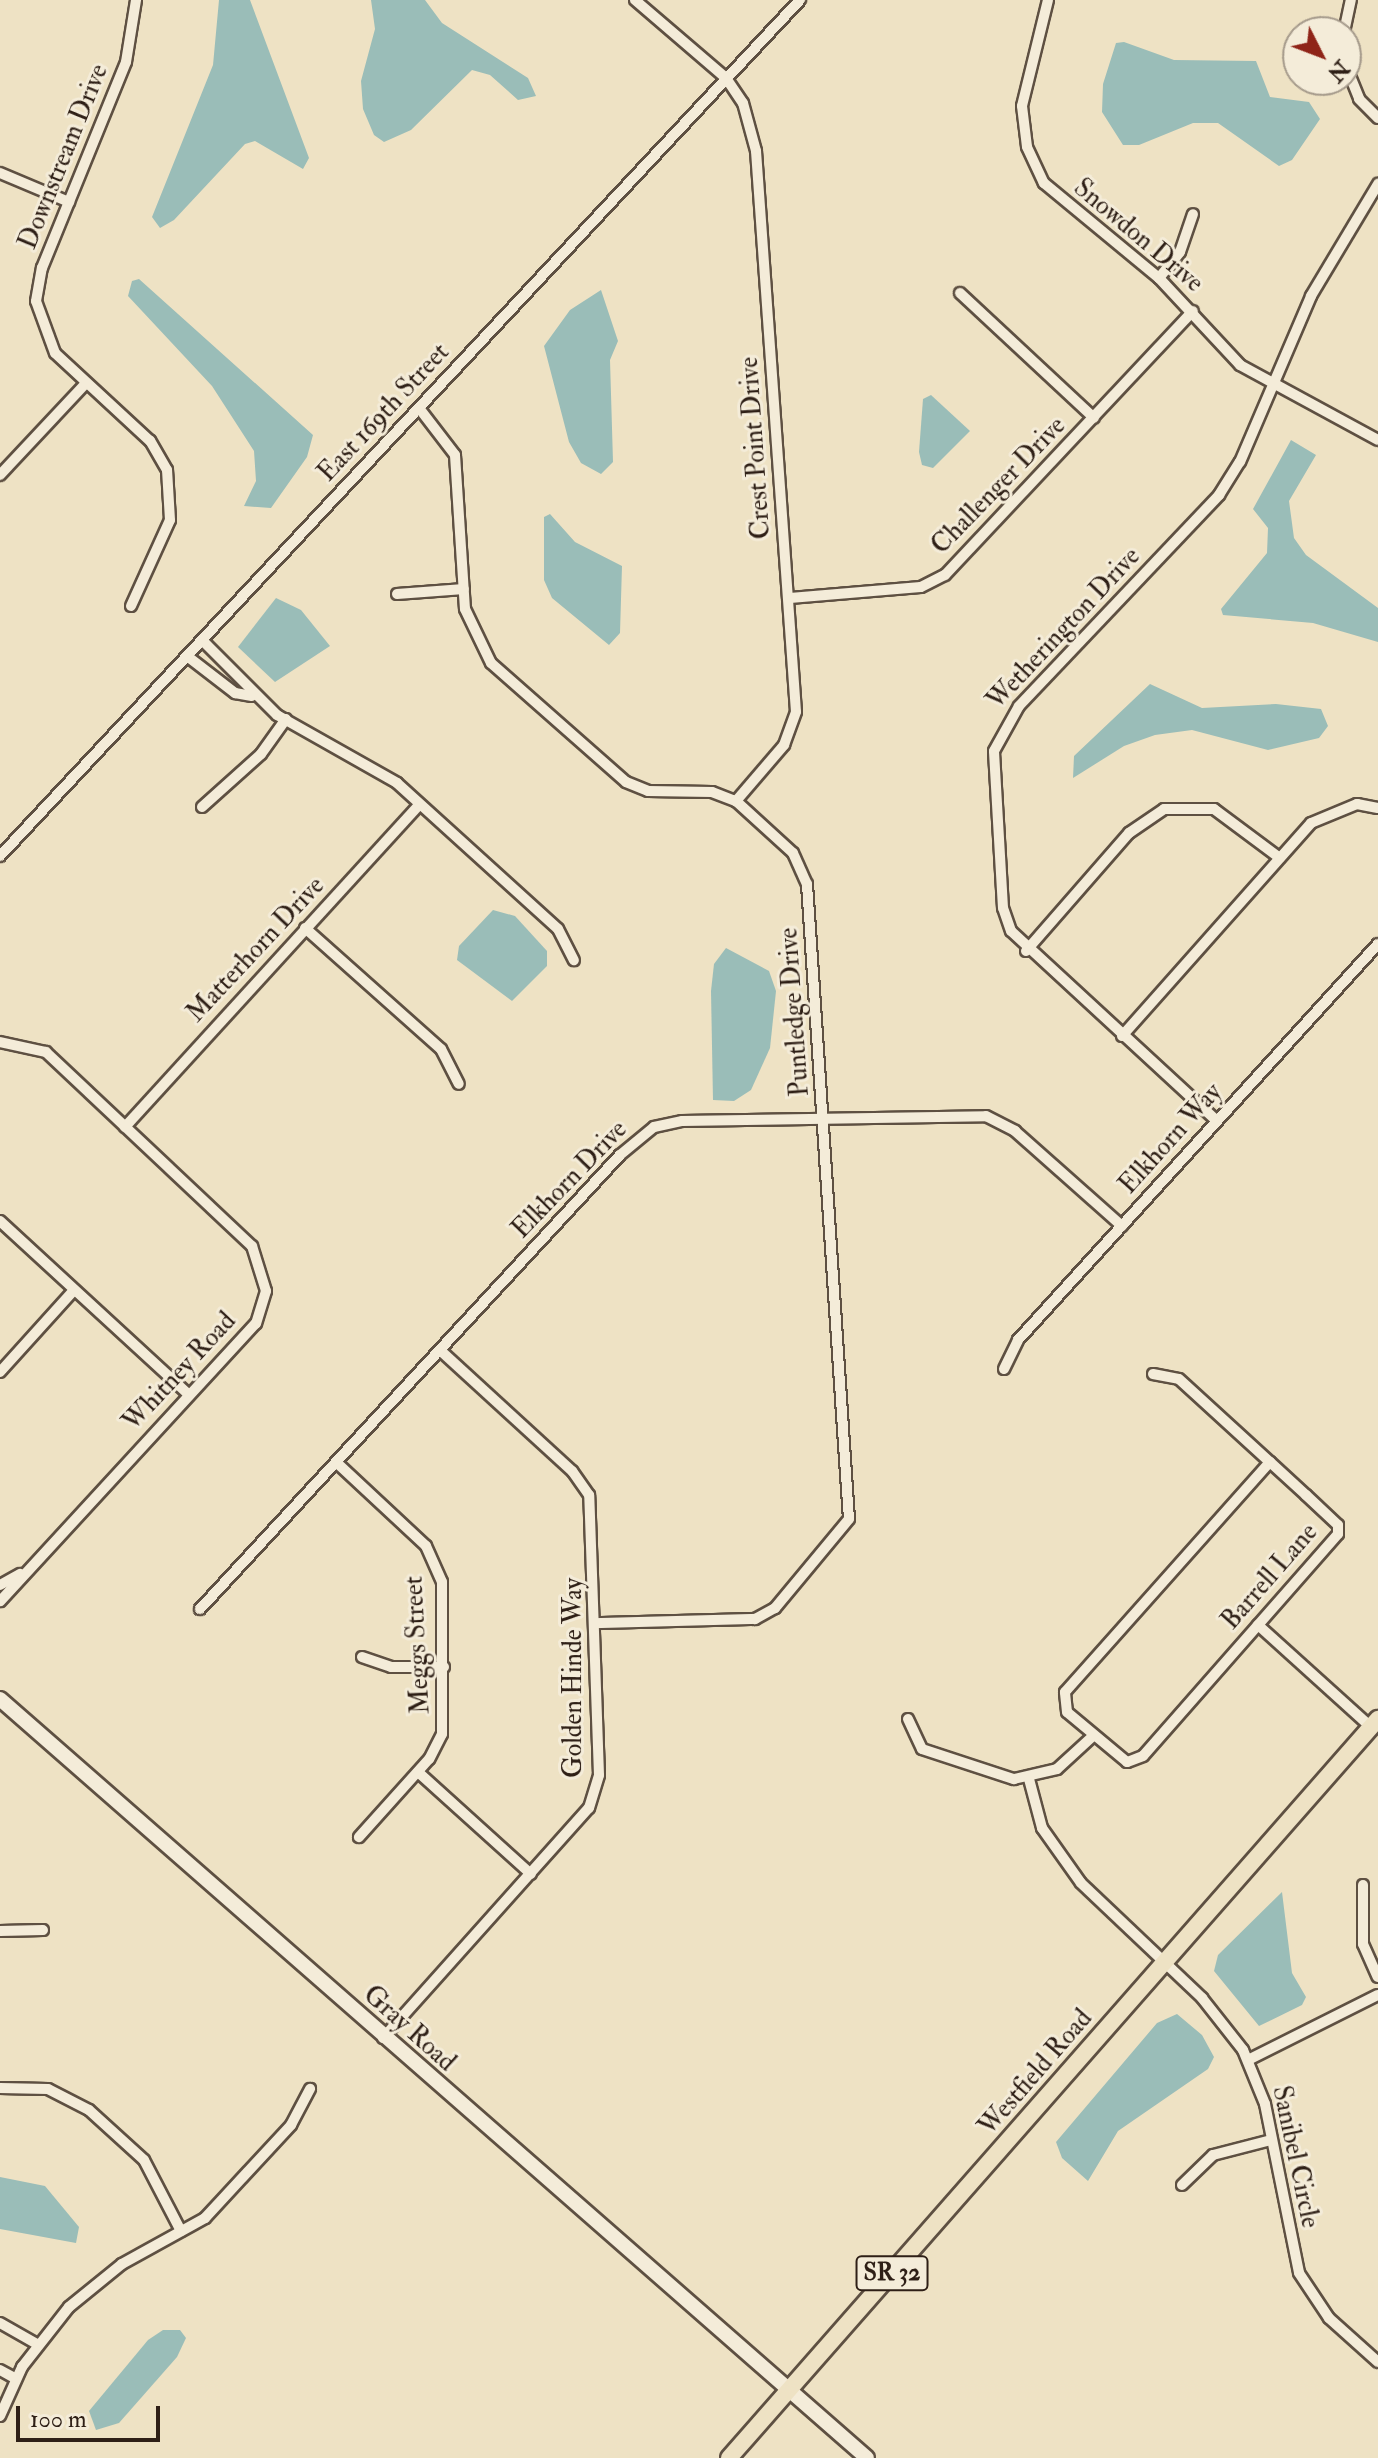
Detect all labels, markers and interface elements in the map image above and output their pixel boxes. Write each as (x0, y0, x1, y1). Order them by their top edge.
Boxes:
north arrow (1282, 16, 1362, 96)
text: N (1321, 54, 1355, 87)
street label: Downstream Drive (13, 60, 115, 254)
street label: Snowdon Drive (1067, 173, 1209, 299)
street label: East 169th Street (312, 337, 456, 489)
street label: Crest Point Drive (734, 356, 778, 540)
street label: Challenger Drive (926, 411, 1072, 561)
street label: Wetherington Drive (981, 542, 1147, 716)
street label: Matterhorn Drive (181, 871, 331, 1029)
street label: Puntledge Drive (774, 926, 816, 1098)
street label: Elkhorn Way (1113, 1077, 1229, 1201)
street label: Elkhorn Drive (506, 1115, 634, 1245)
street label: Whitney Road (117, 1306, 243, 1438)
street label: Barrell Lane (1215, 1518, 1325, 1636)
street label: Meggs Street (399, 1575, 437, 1715)
street label: Golden Hinde Way (558, 1578, 590, 1778)
street label: Gray Road (356, 1980, 462, 2078)
street label: Westfield Road (973, 2004, 1099, 2142)
street label: Sanibel Circle (1265, 2083, 1325, 2231)
road number: SR 32 (854, 2253, 930, 2293)
scale bar (20, 2390, 164, 2440)
text: 100 m (30, 2404, 87, 2435)

